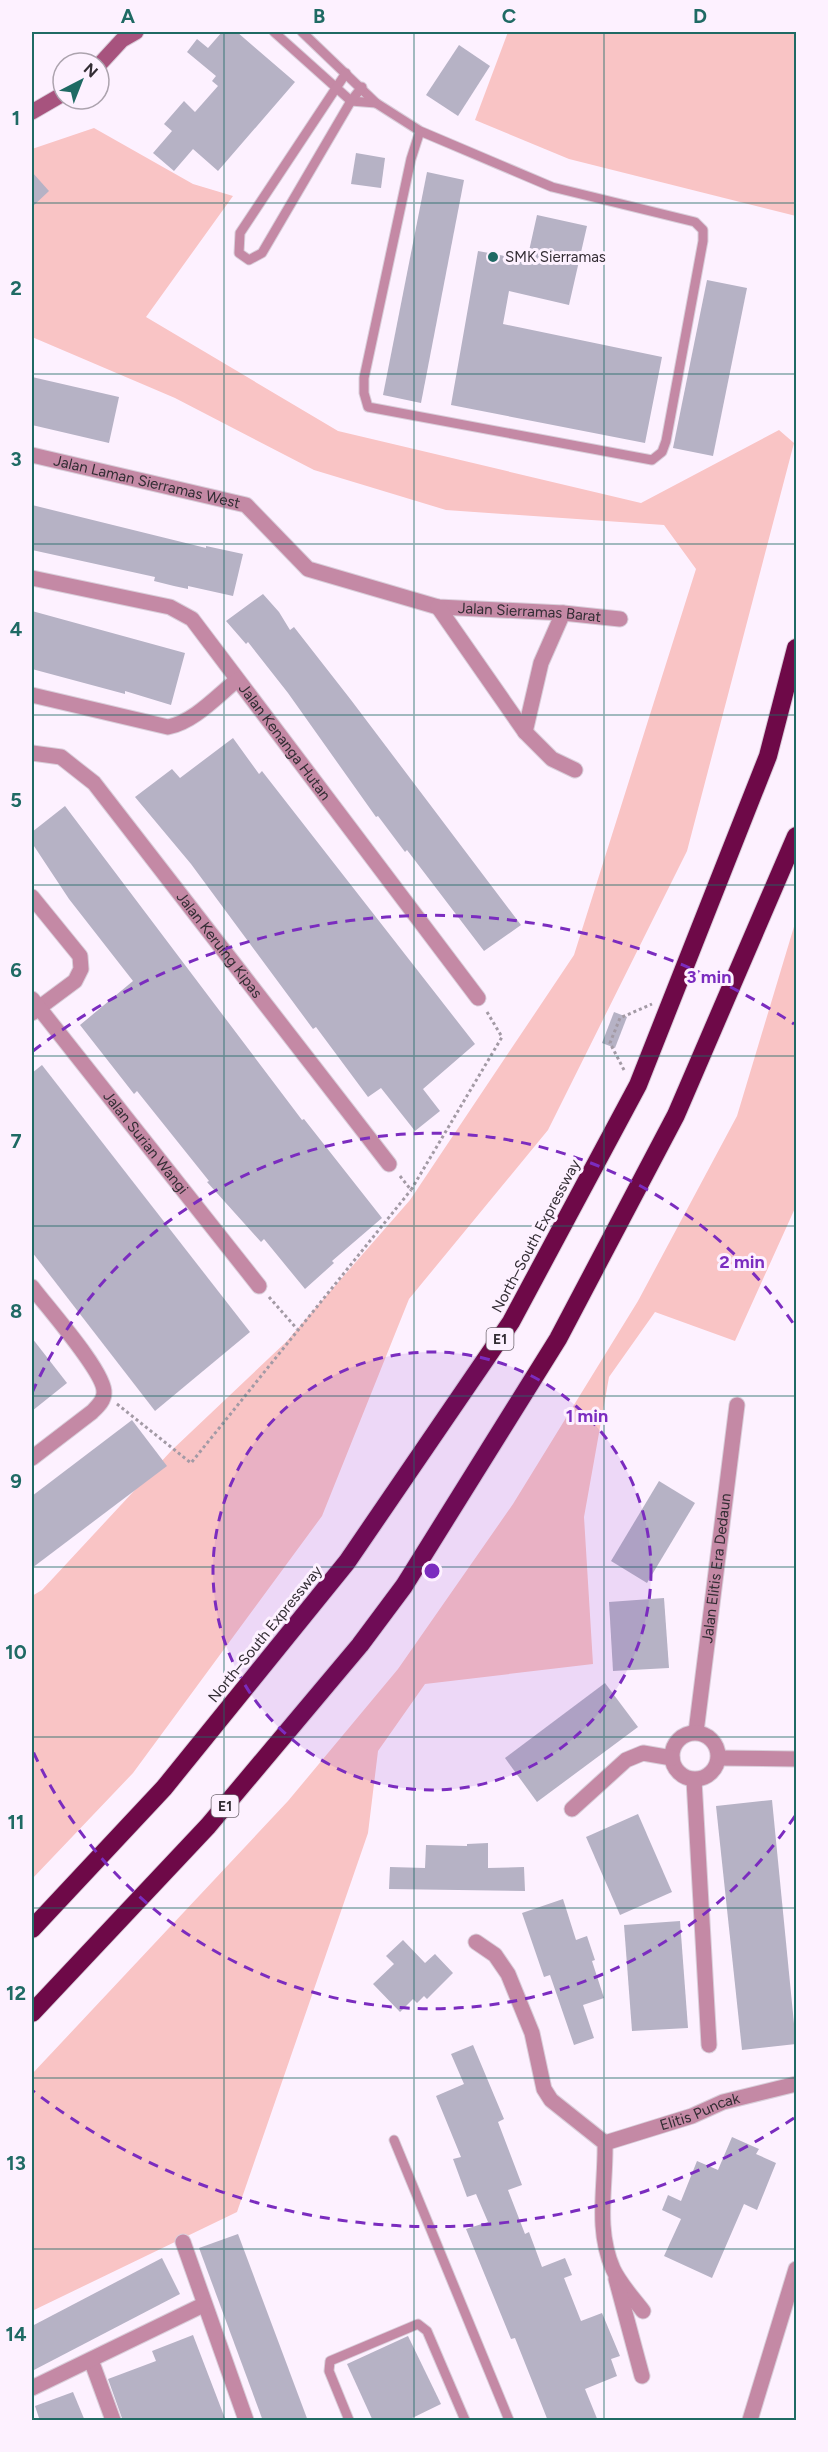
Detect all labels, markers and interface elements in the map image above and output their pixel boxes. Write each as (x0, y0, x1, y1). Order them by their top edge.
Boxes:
text: A (121, 4, 136, 28)
text: B (313, 4, 325, 28)
text: C (502, 4, 516, 28)
text: D (693, 4, 707, 28)
north arrow (51, 51, 111, 111)
text: N (80, 59, 102, 81)
text: 1 (12, 106, 20, 130)
place label: SMK Sierramas (505, 248, 606, 266)
marker: SMK Sierramas (486, 250, 500, 264)
text: 2 (10, 276, 22, 300)
text: 3 (10, 447, 22, 471)
street label: Jalan Laman Sierramas West (52, 451, 242, 512)
street label: Jalan Sierramas Barat (457, 599, 602, 626)
text: 4 (10, 617, 23, 641)
street label: Jalan Kenanga Hutan (235, 680, 335, 804)
text: 5 (10, 788, 22, 812)
street label: Jalan Keruing Kipas (173, 888, 266, 1002)
text: 6 (10, 958, 22, 982)
text: 3 min (687, 966, 731, 988)
street label: Jalan Surian Wangi (99, 1087, 192, 1198)
text: 7 (10, 1129, 22, 1153)
street label: North–South Expressway (488, 1156, 584, 1316)
text: 2 min (719, 1251, 765, 1273)
text: 8 (10, 1299, 22, 1323)
road number: E1 (486, 1328, 514, 1350)
text: 1 min (566, 1405, 608, 1427)
text: 9 (10, 1469, 22, 1493)
street label: Jalan Elitis Era Dedaun (698, 1492, 735, 1644)
centre of rings (422, 1561, 442, 1581)
street label: North–South Expressway (204, 1562, 326, 1706)
text: 10 (5, 1640, 27, 1664)
road number: E1 (212, 1795, 238, 1817)
text: 11 (8, 1810, 24, 1834)
text: 12 (6, 1981, 26, 2005)
street label: Elitis Puncak (658, 2089, 742, 2134)
text: 13 (6, 2151, 26, 2175)
text: 14 (5, 2322, 27, 2346)

